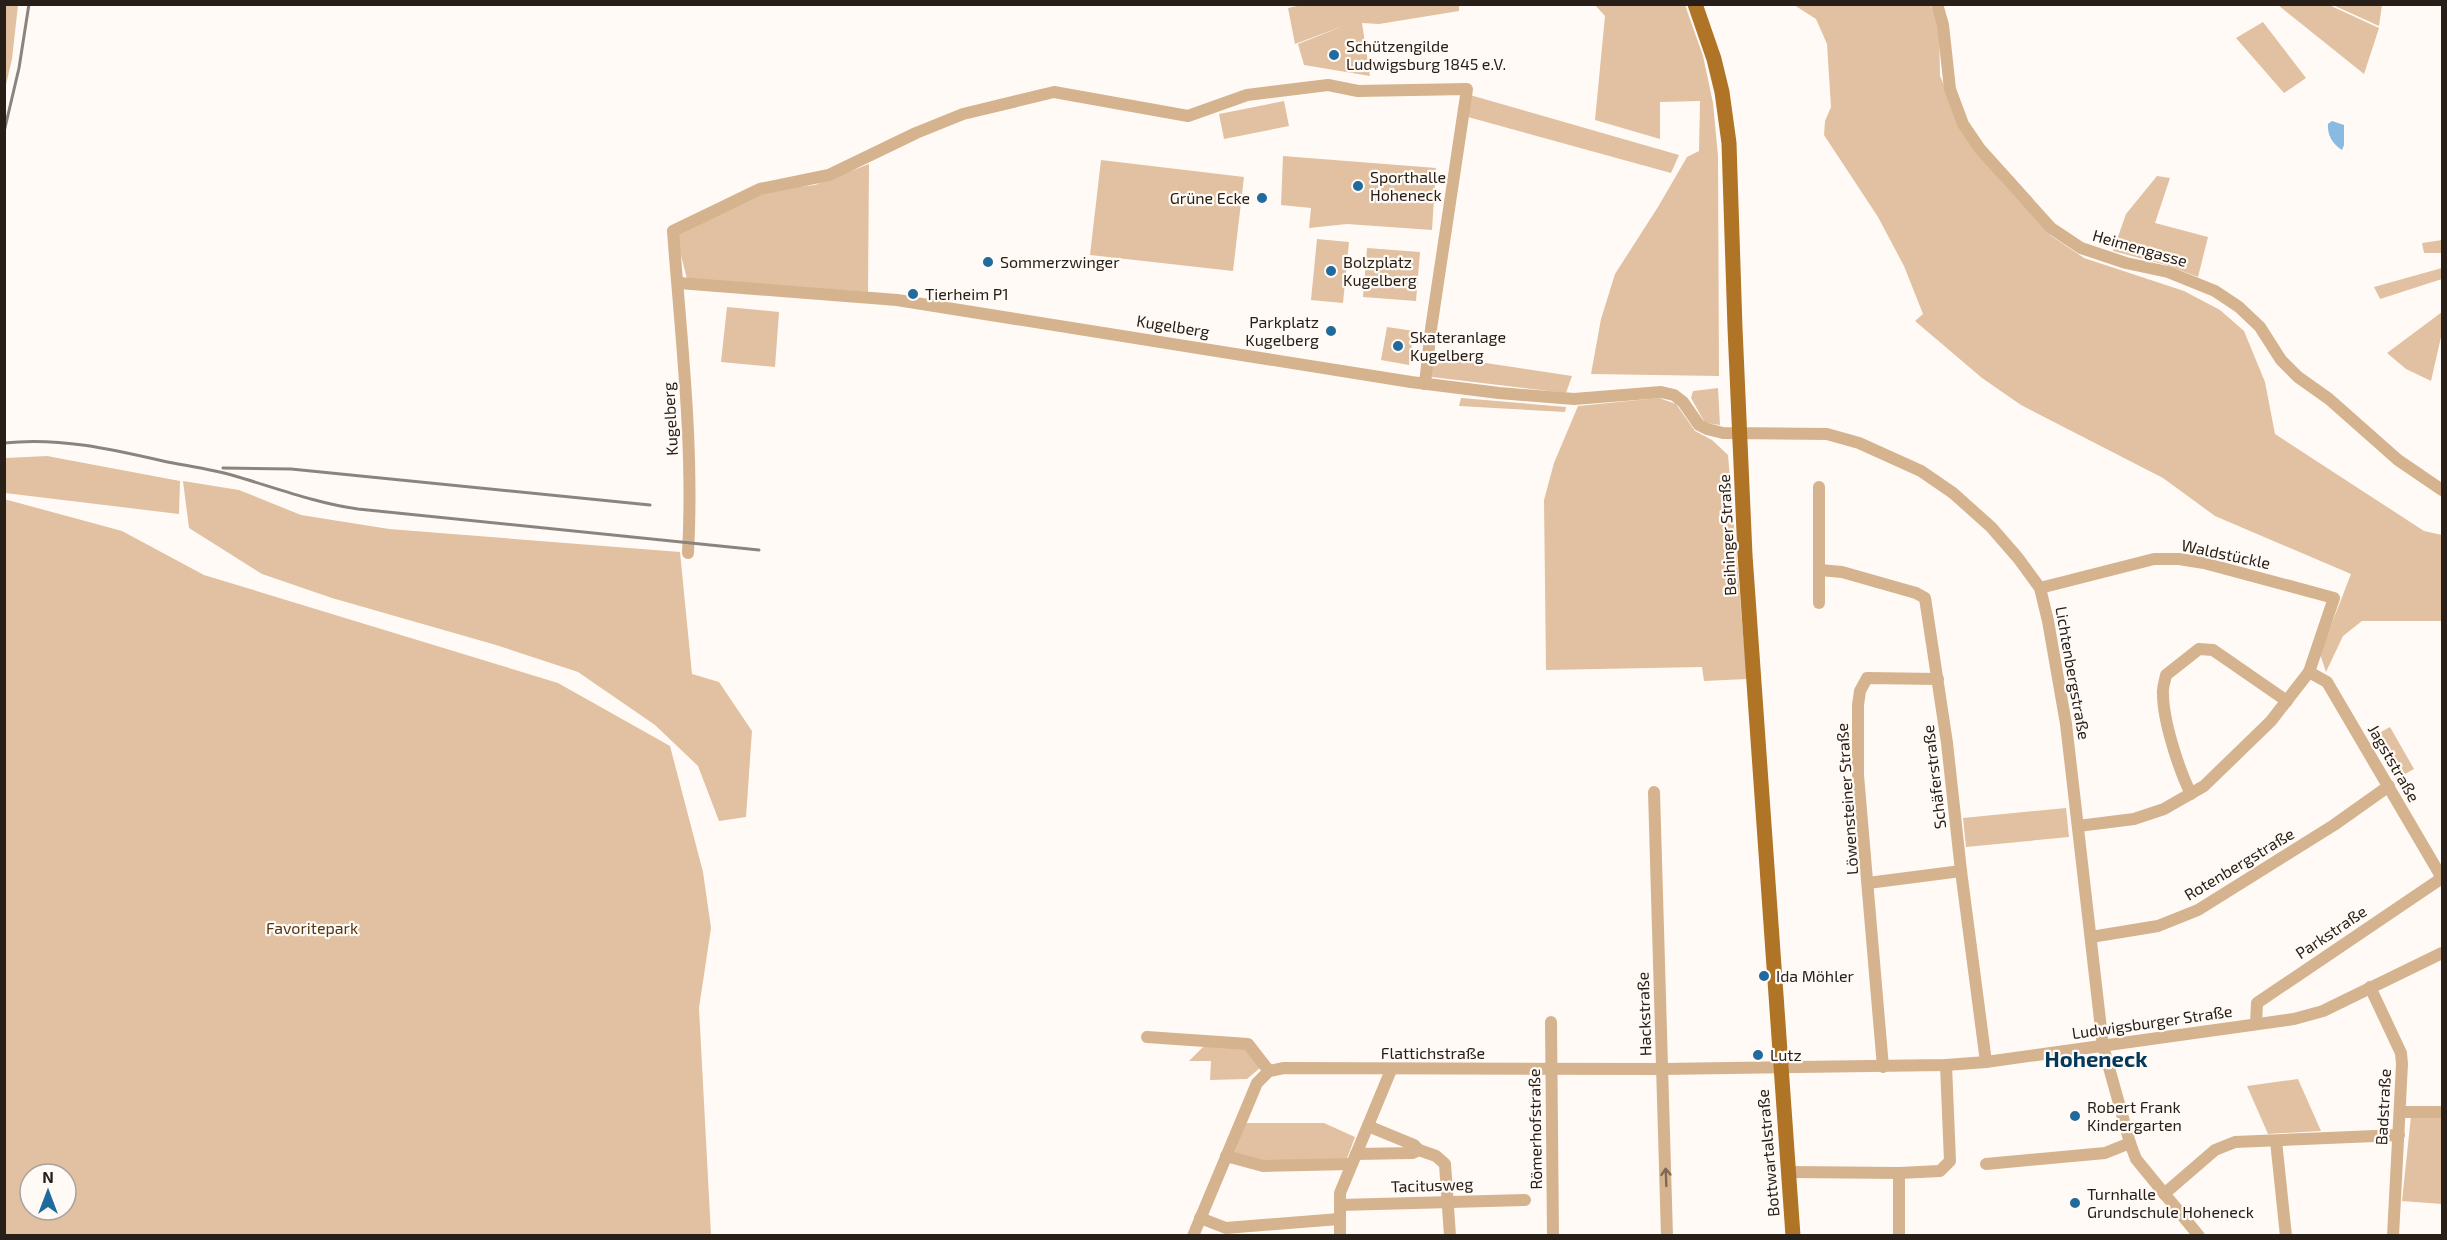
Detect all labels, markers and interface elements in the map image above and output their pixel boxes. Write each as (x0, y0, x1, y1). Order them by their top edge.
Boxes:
place label: Schützengilde Ludwigsburg 1845 e.V. (1346, 36, 1506, 73)
marker: Schützengilde Ludwigsburg 1845 e.V. (1327, 48, 1341, 62)
place label: Sporthalle Hoheneck (1370, 167, 1446, 204)
marker: Sporthalle Hoheneck (1351, 179, 1365, 193)
place label: Grüne Ecke (1170, 188, 1250, 207)
marker: Grüne Ecke (1255, 191, 1269, 205)
street label: Heimengasse (2091, 225, 2190, 270)
place label: Sommerzwinger (1000, 252, 1120, 271)
place label: Bolzplatz Kugelberg (1343, 252, 1417, 289)
marker: Sommerzwinger (981, 255, 995, 269)
marker: Bolzplatz Kugelberg (1324, 264, 1338, 278)
place label: Tierheim P1 (925, 284, 1009, 303)
marker: Tierheim P1 (906, 287, 920, 301)
street label: Kugelberg (1135, 310, 1211, 341)
place label: Parkplatz Kugelberg (1245, 312, 1319, 349)
marker: Parkplatz Kugelberg (1324, 324, 1338, 338)
place label: Skateranlage Kugelberg (1410, 327, 1506, 364)
marker: Skateranlage Kugelberg (1391, 339, 1405, 353)
street label: Kugelberg (658, 382, 681, 456)
street label: Beihinger Straße (1714, 474, 1739, 596)
street label: Waldstückle (2180, 535, 2272, 572)
street label: Lichtenbergstraße (2052, 605, 2095, 741)
street label: Jagststraße (2365, 721, 2424, 805)
street label: Löwensteiner Straße (1832, 722, 1861, 876)
street label: Schäferstraße (1918, 724, 1949, 830)
street label: Rotenbergstraße (2180, 823, 2297, 904)
street label: Parkstraße (2292, 901, 2370, 962)
park label: Favoritepark (266, 918, 358, 937)
place label: Ida Möhler (1776, 966, 1854, 985)
marker: Ida Möhler (1757, 969, 1771, 983)
street label: Hackstraße (1633, 972, 1654, 1056)
street label: Ludwigsburger Straße (2070, 1001, 2233, 1042)
street label: Flattichstraße (1381, 1043, 1485, 1062)
place label: Lutz (1770, 1045, 1802, 1064)
district label: Hoheneck (2045, 1045, 2148, 1071)
marker: Lutz (1751, 1048, 1765, 1062)
street label: Römerhofstraße (1524, 1068, 1545, 1190)
street label: Badstraße (2371, 1068, 2394, 1146)
street label: Bottwartalstraße (1752, 1088, 1783, 1218)
place label: Robert Frank Kindergarten (2087, 1097, 2182, 1134)
marker: Robert Frank Kindergarten (2068, 1109, 2082, 1123)
north arrow (18, 1162, 78, 1222)
text: N (42, 1167, 54, 1186)
one-way arrow (1660, 1168, 1671, 1188)
street label: Tacitusweg (1390, 1174, 1474, 1195)
place label: Turnhalle Grundschule Hoheneck (2087, 1184, 2254, 1221)
marker: Turnhalle Grundschule Hoheneck (2068, 1196, 2082, 1210)

